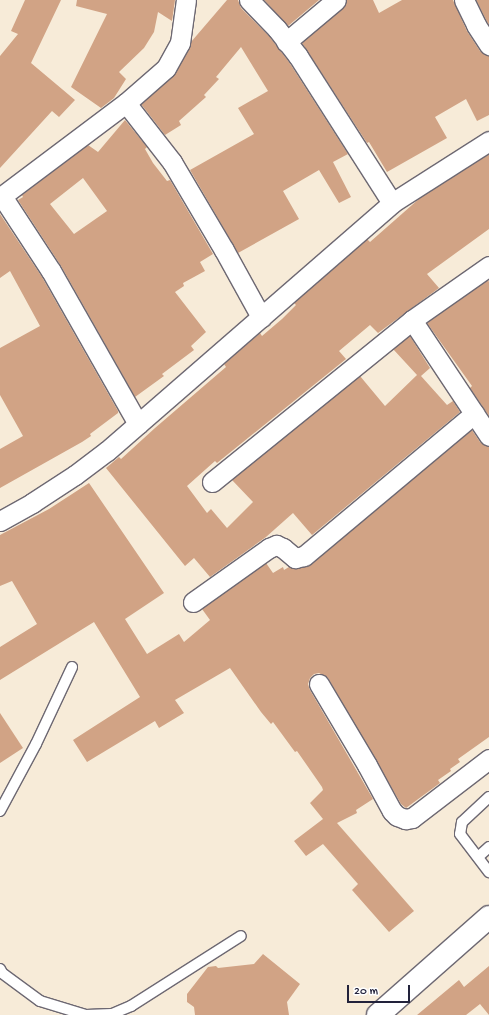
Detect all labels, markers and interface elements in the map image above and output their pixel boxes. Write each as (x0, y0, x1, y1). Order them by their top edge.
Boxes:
scale bar (349, 977, 412, 1003)
text: 20 m (354, 985, 378, 999)

